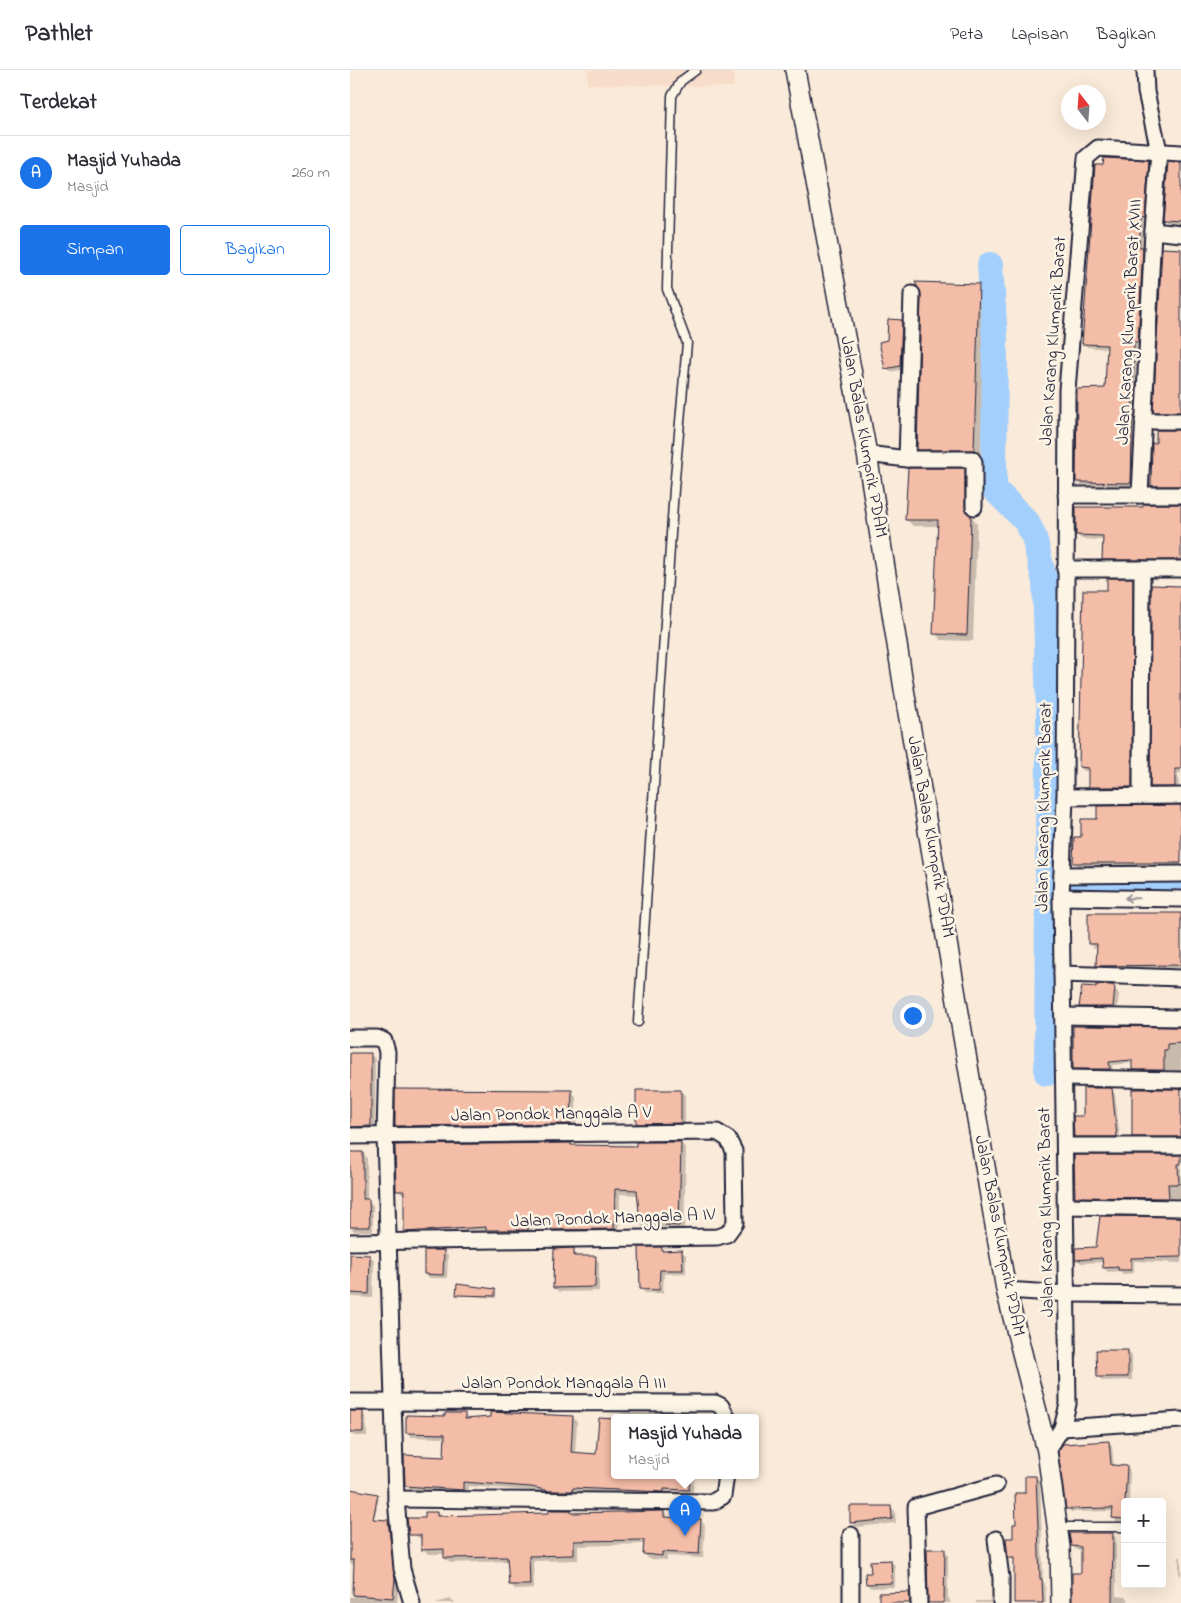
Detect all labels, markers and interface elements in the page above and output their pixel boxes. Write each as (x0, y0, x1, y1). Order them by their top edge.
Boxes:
text: Pathlet (25, 17, 93, 52)
text: Peta (950, 22, 983, 48)
text: Lapisan (1011, 22, 1068, 48)
text: Bagikan (1096, 22, 1156, 48)
north arrow (1061, 85, 1106, 130)
text: Terdekat (20, 88, 97, 118)
text: Masjid Yuhada (67, 148, 181, 175)
text: A (31, 161, 41, 185)
text: 260 m (292, 161, 330, 185)
text: Masjid (67, 175, 109, 199)
street label: Jalan Karang Klumprik Barat XVIII (1111, 198, 1150, 446)
button: Simpan (20, 225, 170, 275)
button: Bagikan (180, 225, 330, 275)
street label: Jalan Karang Klumprik Barat (1034, 235, 1075, 447)
street label: Jalan Balas Klumprik PDAM (832, 334, 894, 540)
street label: Jalan Karang Klumprik Barat (1030, 702, 1061, 912)
street label: Jalan Balas Klumprik PDAM (899, 734, 961, 940)
one-way arrow (1125, 893, 1141, 903)
your location (900, 1003, 926, 1029)
street label: Jalan Pondok Manggala A V (451, 1100, 652, 1131)
street label: Jalan Karang Klumprik Barat (1032, 1107, 1063, 1317)
street label: Jalan Balas Klumprik PDAM (967, 1133, 1031, 1339)
street label: Jalan Pondok Manggala A IV (510, 1202, 716, 1237)
street label: Jalan Pondok Manggala A III (462, 1371, 666, 1398)
popup (611, 1414, 759, 1479)
text: Masjid Yuhada (628, 1421, 742, 1448)
text: Masjid (628, 1448, 670, 1472)
pin: A (669, 1495, 701, 1536)
map controls (1121, 1498, 1166, 1588)
button: + (1121, 1498, 1166, 1543)
button: − (1121, 1543, 1166, 1588)

